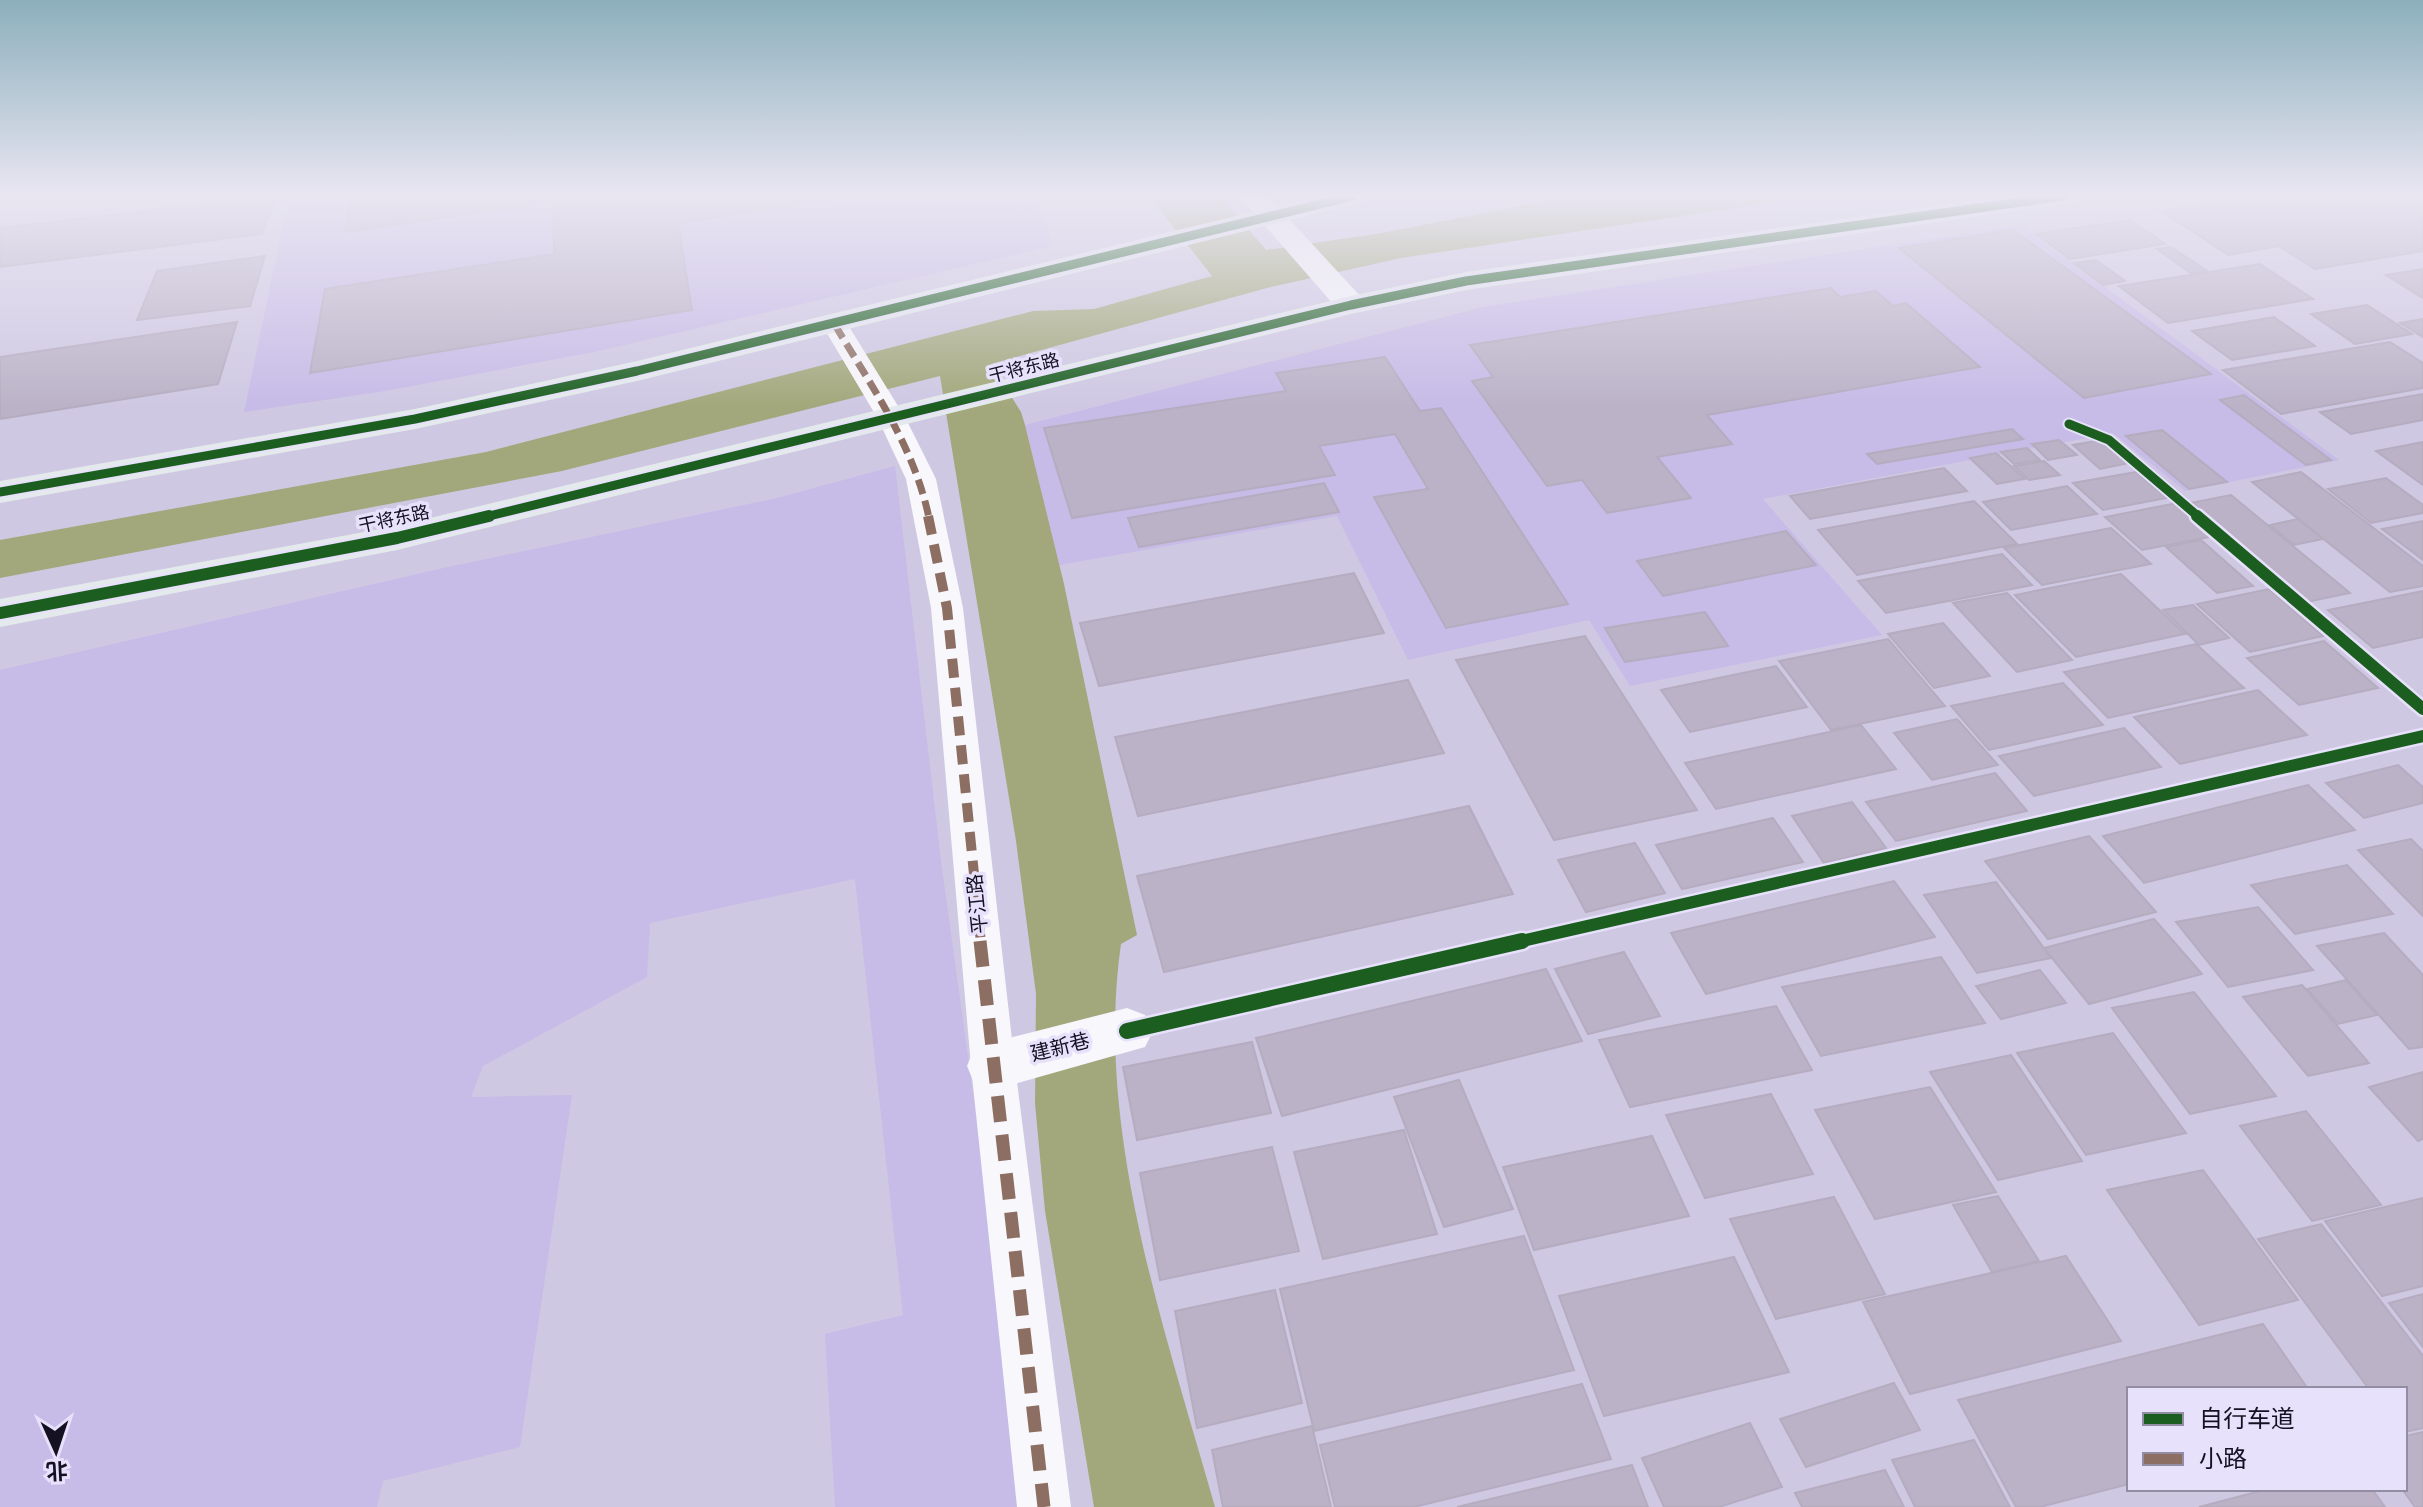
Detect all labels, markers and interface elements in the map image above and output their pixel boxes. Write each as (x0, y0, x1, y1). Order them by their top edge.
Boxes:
street label: 干将东路 (986, 349, 1061, 386)
street label: 干将东路 (356, 501, 431, 536)
street label: 平江路 (962, 873, 992, 935)
street label: 建新巷 (1028, 1028, 1092, 1066)
legend (2127, 1387, 2407, 1491)
text: 自行车道 (2199, 1404, 2295, 1432)
north arrow (16, 1411, 96, 1491)
text: 小路 (2199, 1444, 2247, 1472)
text: 北 (45, 1457, 69, 1485)

